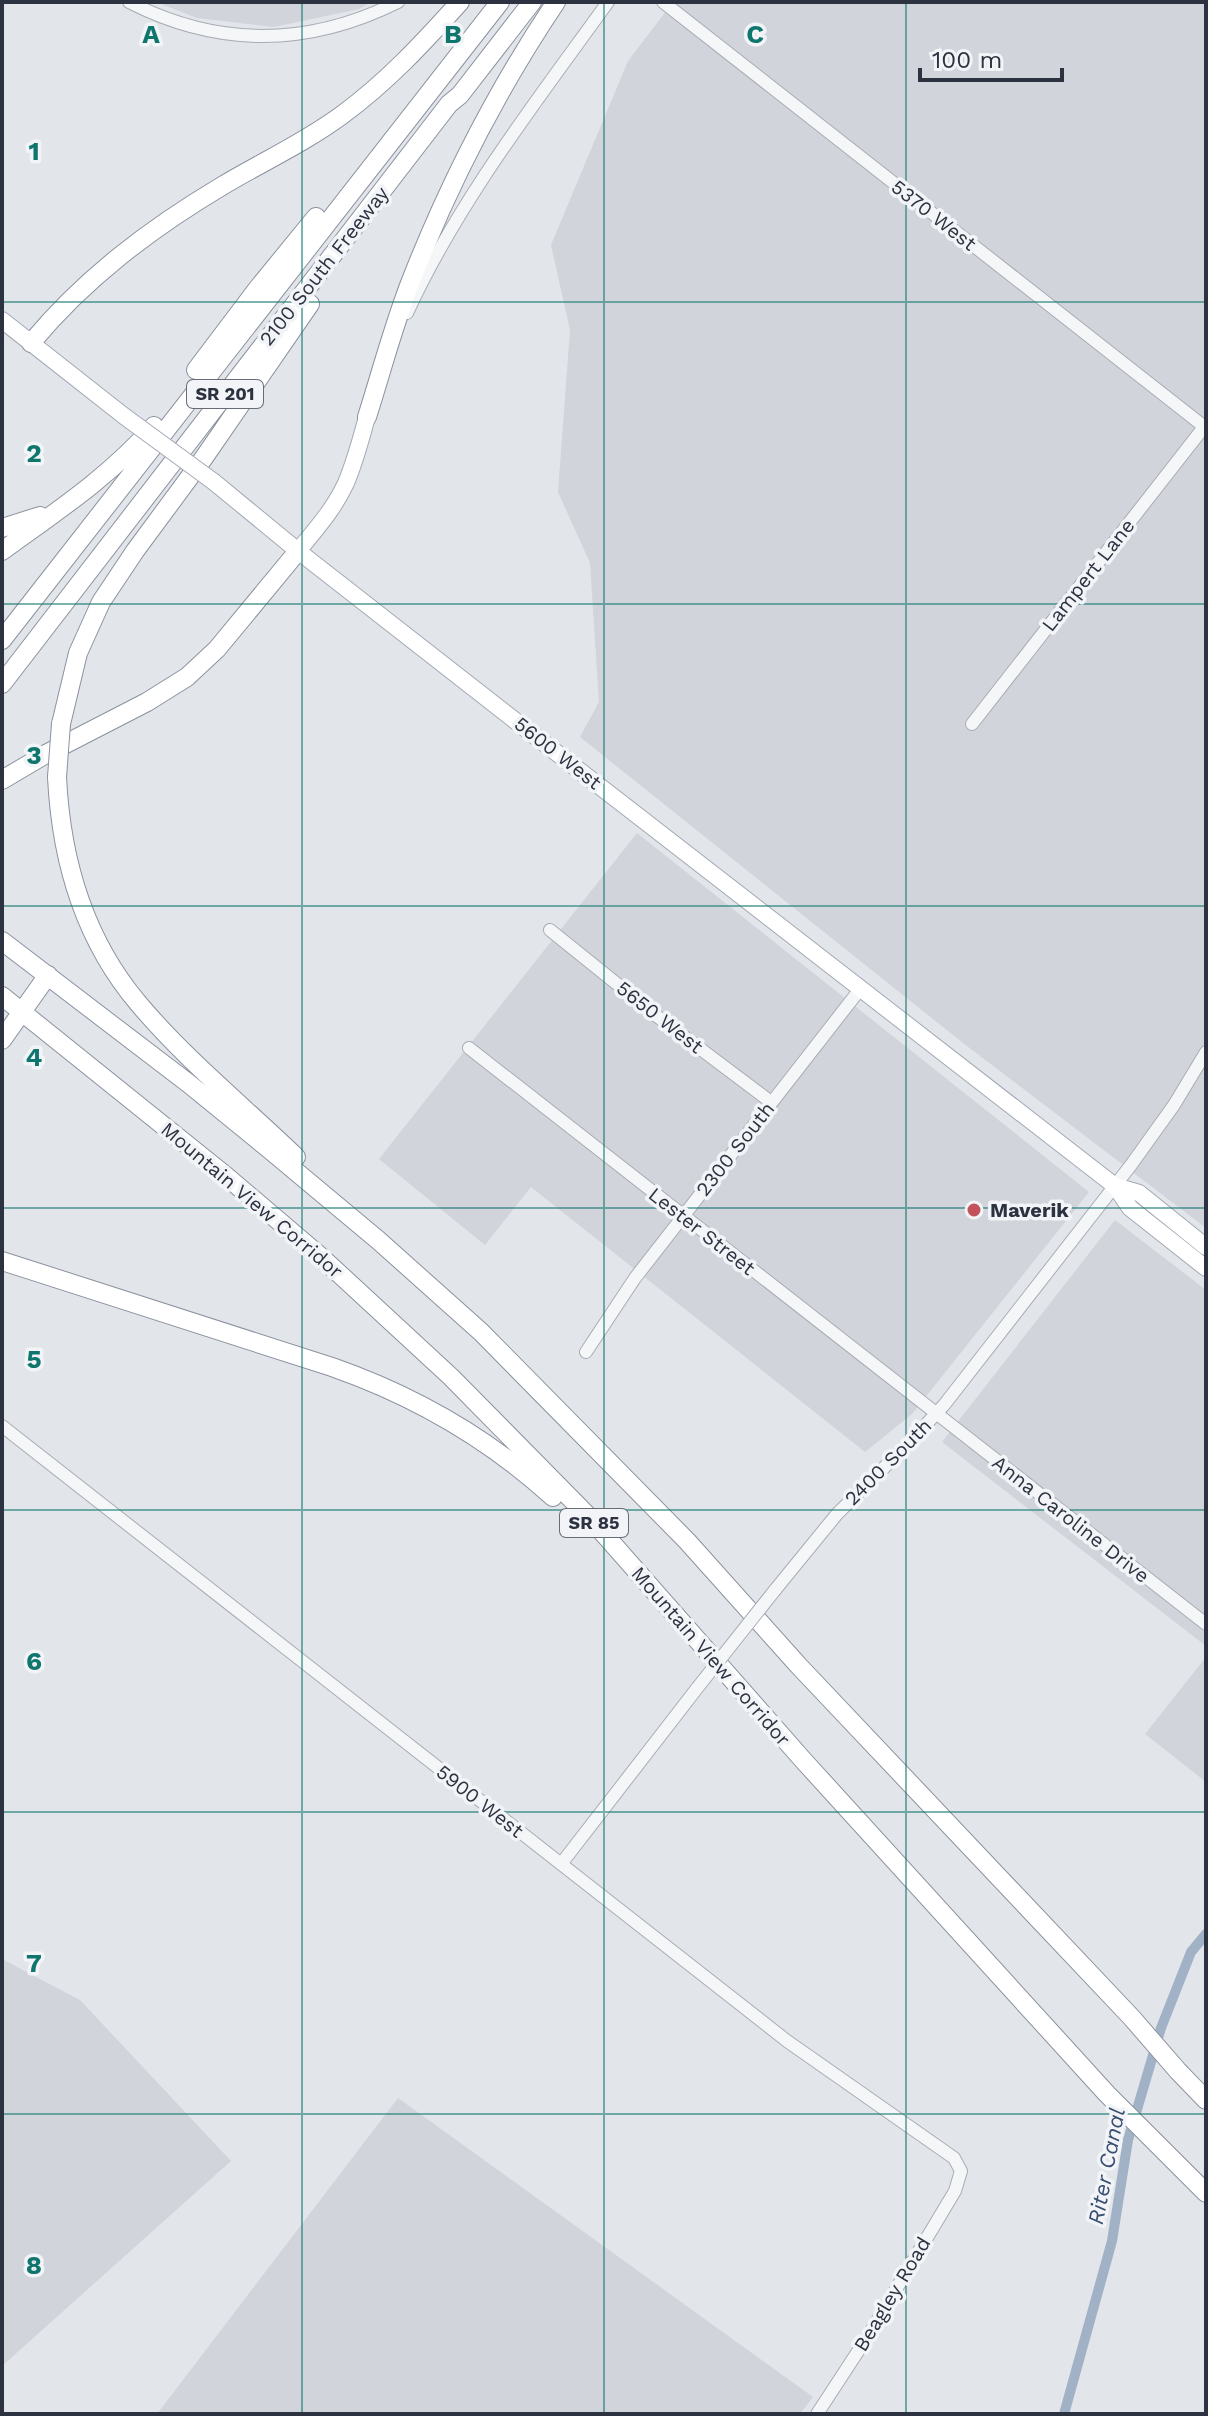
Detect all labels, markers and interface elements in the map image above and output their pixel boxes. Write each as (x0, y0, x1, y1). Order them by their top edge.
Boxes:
text: A (142, 19, 160, 49)
text: B (444, 19, 462, 49)
text: C (746, 19, 764, 49)
scale bar (920, 32, 1062, 82)
text: 100 m (932, 46, 1002, 74)
text: 1 (28, 136, 40, 166)
street label: 5370 West (887, 174, 982, 256)
street label: 2100 South Freeway (254, 181, 394, 350)
road number: SR 201 (187, 380, 263, 408)
text: 2 (26, 438, 42, 468)
street label: Lampert Lane (1037, 514, 1139, 636)
street label: 5600 West (510, 712, 607, 795)
text: 3 (26, 740, 42, 770)
street label: 5650 West (612, 976, 709, 1059)
text: 4 (26, 1042, 43, 1072)
street label: 2300 South (691, 1097, 779, 1201)
street label: Mountain View Corridor (156, 1117, 348, 1283)
street label: Lester Street (644, 1182, 760, 1280)
place label: Maverik (990, 1198, 1069, 1222)
marker: Maverik (965, 1201, 983, 1219)
text: 5 (26, 1344, 42, 1374)
street label: 2400 South (840, 1414, 936, 1510)
street label: Anna Caroline Drive (988, 1450, 1154, 1588)
road number: SR 85 (560, 1509, 628, 1537)
street label: Mountain View Corridor (627, 1561, 795, 1751)
text: 6 (26, 1646, 42, 1676)
street label: 5900 West (432, 1759, 529, 1843)
text: 7 (26, 1948, 42, 1978)
water label: Riter Canal (1083, 2105, 1130, 2226)
street label: Beagley Road (848, 2232, 936, 2356)
text: 8 (26, 2250, 42, 2280)

